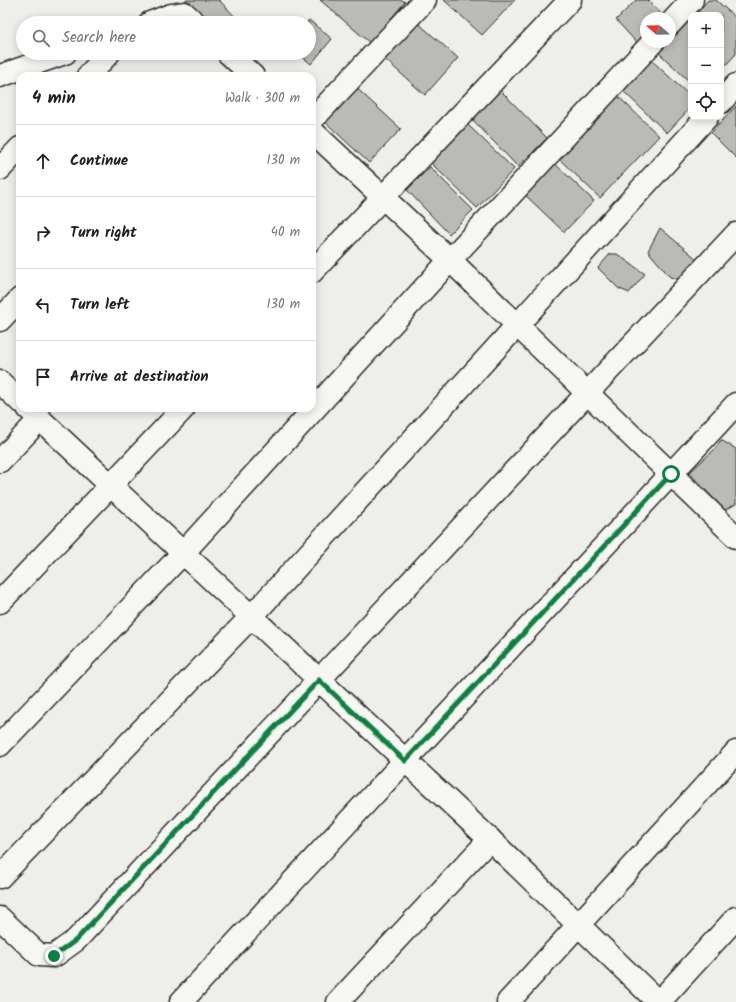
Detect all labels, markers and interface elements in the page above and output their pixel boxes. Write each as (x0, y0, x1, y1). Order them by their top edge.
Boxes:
north arrow (640, 12, 676, 48)
map controls (688, 12, 724, 120)
button: + (688, 12, 724, 48)
search box (16, 16, 316, 60)
text: Search here (62, 26, 136, 50)
icon: search (30, 27, 52, 49)
button: − (688, 48, 724, 84)
button: locate (688, 84, 724, 120)
text: 4 min (32, 85, 76, 112)
text: Walk · 300 m (225, 88, 300, 109)
text: Continue (70, 149, 128, 173)
icon: ahead (32, 150, 54, 172)
text: 130 m (266, 150, 300, 171)
text: Turn right (70, 221, 137, 245)
icon: right (32, 222, 54, 244)
text: 40 m (271, 222, 300, 243)
text: Turn left (70, 293, 130, 317)
icon: left (32, 294, 54, 316)
text: 130 m (266, 294, 300, 315)
text: Arrive at destination (70, 365, 209, 389)
icon: arrive (32, 366, 54, 388)
route start (662, 465, 680, 483)
route end (45, 947, 63, 965)

